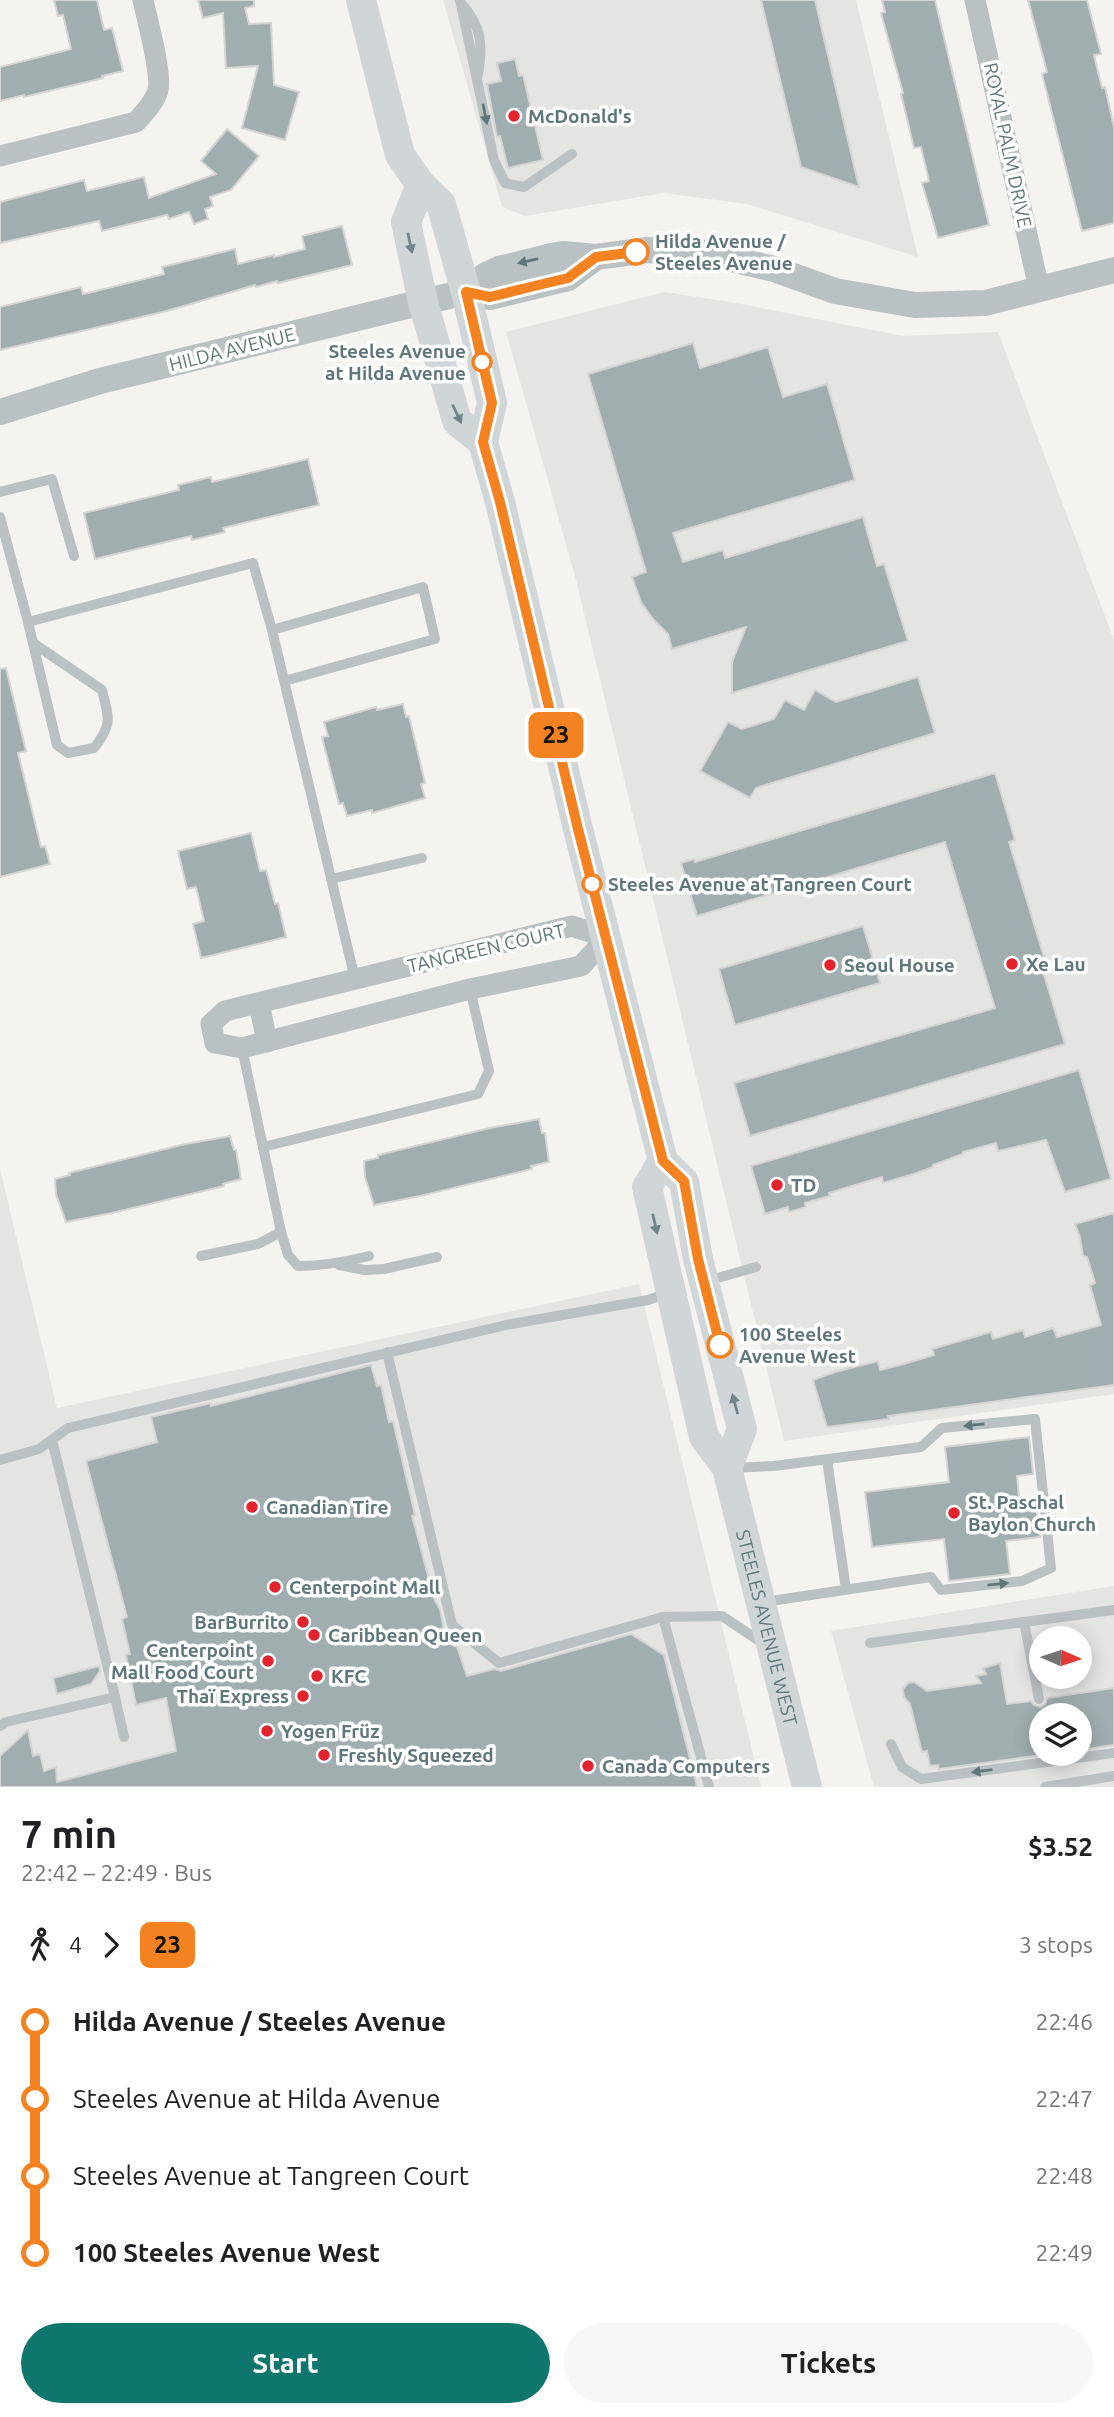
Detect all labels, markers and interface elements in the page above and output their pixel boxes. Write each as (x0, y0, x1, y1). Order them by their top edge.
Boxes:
street label: ROYAL PALM DRIVE (980, 60, 1036, 230)
one-way arrow (479, 103, 490, 125)
place label: McDonald's (528, 105, 632, 127)
marker: McDonald's (506, 108, 522, 124)
place label: Hilda Avenue / Steeles Avenue (655, 230, 793, 274)
one-way arrow (404, 232, 415, 254)
marker: Hilda Avenue / Steeles Avenue (623, 239, 649, 265)
one-way arrow (517, 256, 539, 267)
street label: HILDA AVENUE (167, 323, 297, 375)
place label: Steeles Avenue at Hilda Avenue (325, 340, 466, 384)
marker: Steeles Avenue at Hilda Avenue (472, 352, 492, 372)
one-way arrow (451, 404, 463, 424)
line badge: 23 (524, 712, 588, 758)
text: 23 (542, 721, 570, 748)
place label: Steeles Avenue at Tangreen Court (608, 873, 912, 895)
marker: Steeles Avenue at Tangreen Court (582, 874, 602, 894)
street label: TANGREEN COURT (405, 919, 567, 977)
place label: Xe Lau (1026, 953, 1086, 975)
place label: Seoul House (844, 954, 955, 976)
marker: Xe Lau (1004, 956, 1020, 972)
marker: Seoul House (822, 957, 838, 973)
place label: TD (791, 1174, 816, 1196)
marker: TD (769, 1177, 785, 1193)
one-way arrow (650, 1213, 661, 1235)
place label: 100 Steeles Avenue West (739, 1323, 856, 1367)
marker: 100 Steeles Avenue West (707, 1332, 733, 1358)
one-way arrow (729, 1393, 740, 1415)
one-way arrow (963, 1420, 985, 1431)
place label: St. Paschal Baylon Church (968, 1491, 1096, 1535)
place label: Canadian Tire (266, 1496, 388, 1518)
marker: Canadian Tire (244, 1499, 260, 1515)
marker: St. Paschal Baylon Church (946, 1505, 962, 1521)
street label: STEELES AVENUE WEST (732, 1527, 802, 1728)
place label: Centerpoint Mall (289, 1576, 441, 1598)
one-way arrow (987, 1578, 1009, 1589)
marker: Centerpoint Mall (267, 1579, 283, 1595)
place label: BarBurrito (194, 1611, 289, 1633)
marker: BarBurrito (295, 1614, 311, 1630)
place label: Caribbean Queen (328, 1624, 482, 1646)
north arrow (1029, 1626, 1092, 1689)
map controls (1029, 1626, 1092, 1766)
marker: Caribbean Queen (306, 1627, 322, 1643)
place label: Centerpoint Mall Food Court (111, 1639, 254, 1683)
marker: Centerpoint Mall Food Court (260, 1653, 276, 1669)
place label: KFC (331, 1665, 366, 1687)
marker: KFC (309, 1668, 325, 1684)
place label: Thaï Express (177, 1685, 289, 1707)
marker: Thaï Express (295, 1688, 311, 1704)
button: layers (1029, 1703, 1092, 1766)
place label: Yogen Früz (281, 1720, 379, 1742)
marker: Yogen Früz (259, 1723, 275, 1739)
place label: Freshly Squeezed (338, 1744, 494, 1766)
marker: Freshly Squeezed (316, 1747, 332, 1763)
place label: Canada Computers (602, 1755, 770, 1777)
marker: Canada Computers (580, 1758, 596, 1774)
one-way arrow (971, 1765, 993, 1776)
text: 7 min (21, 1813, 117, 1855)
text: $3.52 (1028, 1832, 1093, 1861)
text: 22:42 – 22:49 · Bus (21, 1860, 212, 1885)
icon: walk (21, 1926, 59, 1964)
icon: forward (92, 1926, 130, 1964)
text: 23 (154, 1931, 181, 1958)
text: 4 (69, 1932, 82, 1957)
text: 3 stops (1019, 1932, 1093, 1957)
text: Hilda Avenue / Steeles Avenue (73, 2007, 446, 2036)
text: 22:46 (1035, 2009, 1093, 2034)
text: Steeles Avenue at Hilda Avenue (73, 2084, 440, 2113)
text: 22:47 (1035, 2086, 1093, 2111)
text: Steeles Avenue at Tangreen Court (73, 2161, 469, 2190)
text: 22:48 (1035, 2163, 1093, 2188)
text: 100 Steeles Avenue West (73, 2238, 380, 2267)
text: 22:49 (1035, 2240, 1093, 2265)
button: Start (21, 2323, 550, 2403)
button: Tickets (564, 2323, 1093, 2403)

